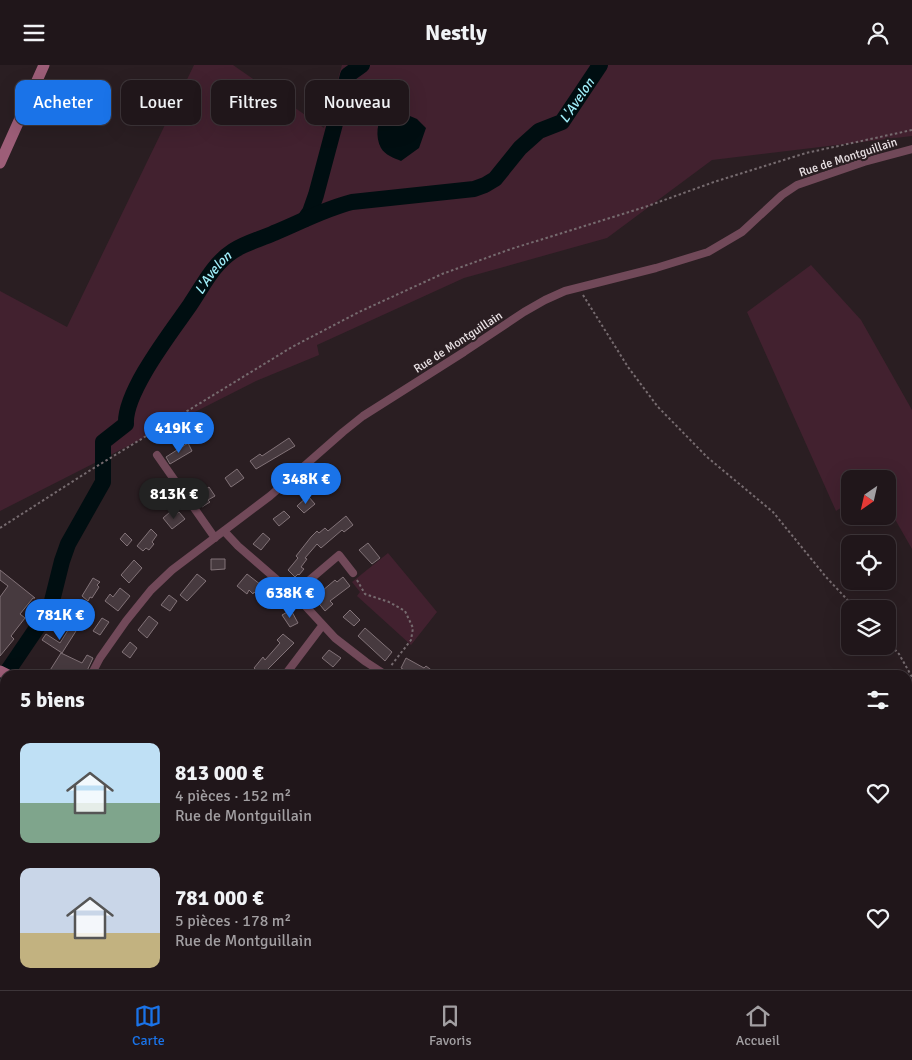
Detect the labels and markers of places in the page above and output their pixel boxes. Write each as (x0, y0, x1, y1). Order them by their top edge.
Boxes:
pin: 419K € (138, 411, 220, 454)
pin: 348K € (265, 463, 347, 505)
pin: 813K € (133, 477, 215, 520)
pin: 638K € (249, 577, 331, 619)
pin: 781K € (19, 599, 101, 641)

